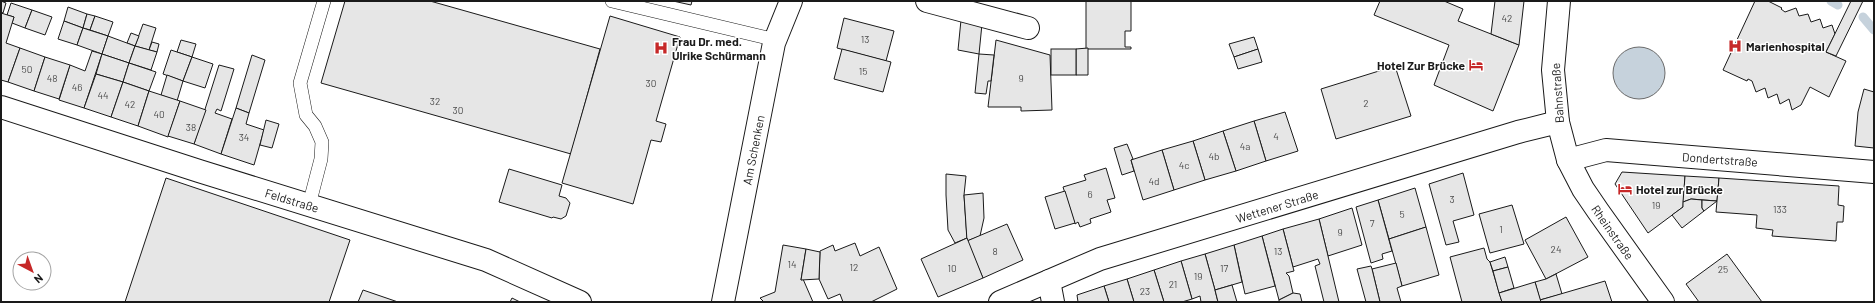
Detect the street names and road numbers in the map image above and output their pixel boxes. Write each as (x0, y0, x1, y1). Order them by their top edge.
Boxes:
street label: Bahnstraße (1548, 62, 1566, 124)
street label: Am Schenken (739, 114, 767, 186)
street label: Dondertstraße (1682, 149, 1758, 169)
street label: Feldstraße (263, 185, 321, 215)
street label: Wettener Straße (1234, 187, 1320, 225)
street label: Rheinstraße (1589, 202, 1637, 262)

